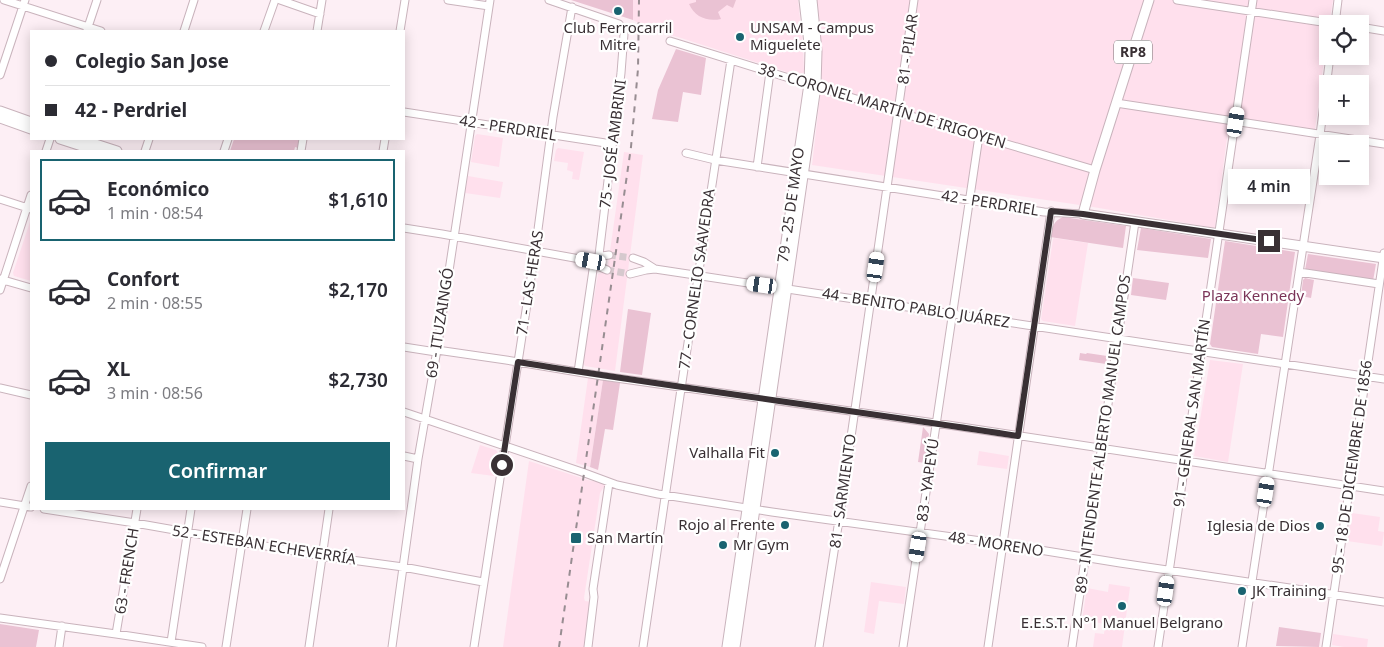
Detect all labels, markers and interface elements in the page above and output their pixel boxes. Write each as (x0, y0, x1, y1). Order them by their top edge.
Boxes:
marker: Club Ferrocarril Mitre (612, 5, 624, 17)
street label: 81 - PILAR (892, 12, 922, 85)
map controls (1319, 15, 1369, 185)
button: locate (1319, 15, 1369, 65)
place label: Club Ferrocarril Mitre (564, 17, 672, 54)
place label: UNSAM - Campus Miguelete (750, 17, 874, 54)
marker: UNSAM - Campus Miguelete (734, 31, 746, 43)
road number: RP8 (1114, 41, 1152, 64)
text: Colegio San Jose (75, 48, 229, 74)
street label: 38 - CORONEL MARTÍN DE IRIGOYEN (756, 58, 1009, 152)
button: + (1319, 75, 1369, 125)
street label: 75 - JOSÉ AMBRINI (594, 78, 630, 210)
text: 42 - Perdriel (75, 97, 187, 123)
car (1226, 106, 1245, 138)
street label: 42 - PERDRIEL (458, 109, 558, 145)
button: − (1319, 135, 1369, 185)
street label: 79 - 25 DE MAYO (772, 146, 808, 264)
callout: 4 min (1228, 168, 1310, 204)
text: 4 min (1247, 175, 1291, 197)
text: Económico (107, 176, 209, 202)
icon: car (47, 178, 92, 223)
street label: 42 - PERDRIEL (940, 184, 1040, 220)
text: $1,610 (328, 187, 388, 213)
street label: 77 - CORNELIO SAAVEDRA (673, 187, 719, 371)
text: 1 min · 08:54 (107, 202, 203, 224)
street label: 71 - LAS HERAS (511, 229, 547, 337)
route end (1258, 230, 1280, 252)
car (574, 251, 607, 271)
car (866, 251, 885, 283)
text: Confort (107, 266, 179, 292)
street label: 69 - ITUZAINGÓ (420, 266, 458, 379)
icon: car (47, 268, 92, 313)
street label: 89 - INTENDENTE ALBERTO MANUEL CAMPOS (1070, 273, 1134, 594)
car (746, 275, 777, 295)
text: $2,170 (328, 277, 388, 303)
street label: 44 - BENITO PABLO JUÁREZ (821, 282, 1011, 332)
park label: Plaza Kennedy (1202, 285, 1305, 305)
text: 2 min · 08:55 (107, 292, 203, 314)
street label: 91 - GENERAL SAN MARTÍN (1168, 317, 1214, 508)
text: XL (107, 356, 130, 382)
icon: car (47, 358, 92, 403)
street label: 95 - 18 DE DICIEMBRE DE 1856 (1326, 359, 1376, 575)
text: $2,730 (328, 367, 388, 393)
text: 3 min · 08:56 (107, 382, 203, 404)
street label: 81 - SARMIENTO (824, 432, 860, 549)
street label: 83 - YAPEYÚ (911, 437, 943, 523)
button: Confirmar (45, 442, 390, 500)
place label: Valhalla Fit (689, 442, 766, 462)
marker: Valhalla Fit (769, 447, 781, 459)
route start (491, 454, 513, 476)
car (1256, 476, 1275, 508)
place label: Rojo al Frente (678, 514, 775, 534)
place label: Iglesia de Dios (1207, 515, 1310, 535)
marker: Rojo al Frente (779, 519, 791, 531)
street label: 52 - ESTEBAN ECHEVERRÍA (171, 520, 358, 568)
marker: Iglesia de Dios (1314, 520, 1326, 532)
street label: 63 - FRENCH (109, 526, 143, 615)
street label: 48 - MORENO (947, 526, 1045, 560)
place label: San Martín (587, 527, 664, 547)
marker: San Martín (569, 531, 583, 545)
car (908, 531, 927, 563)
place label: Mr Gym (733, 534, 789, 554)
marker: Mr Gym (717, 539, 729, 551)
car (1156, 575, 1175, 607)
place label: JK Training (1250, 580, 1327, 600)
marker: JK Training (1236, 585, 1248, 597)
marker: E.E.S.T. N°1 Manuel Belgrano (1116, 600, 1128, 612)
place label: E.E.S.T. N°1 Manuel Belgrano (1021, 612, 1223, 632)

